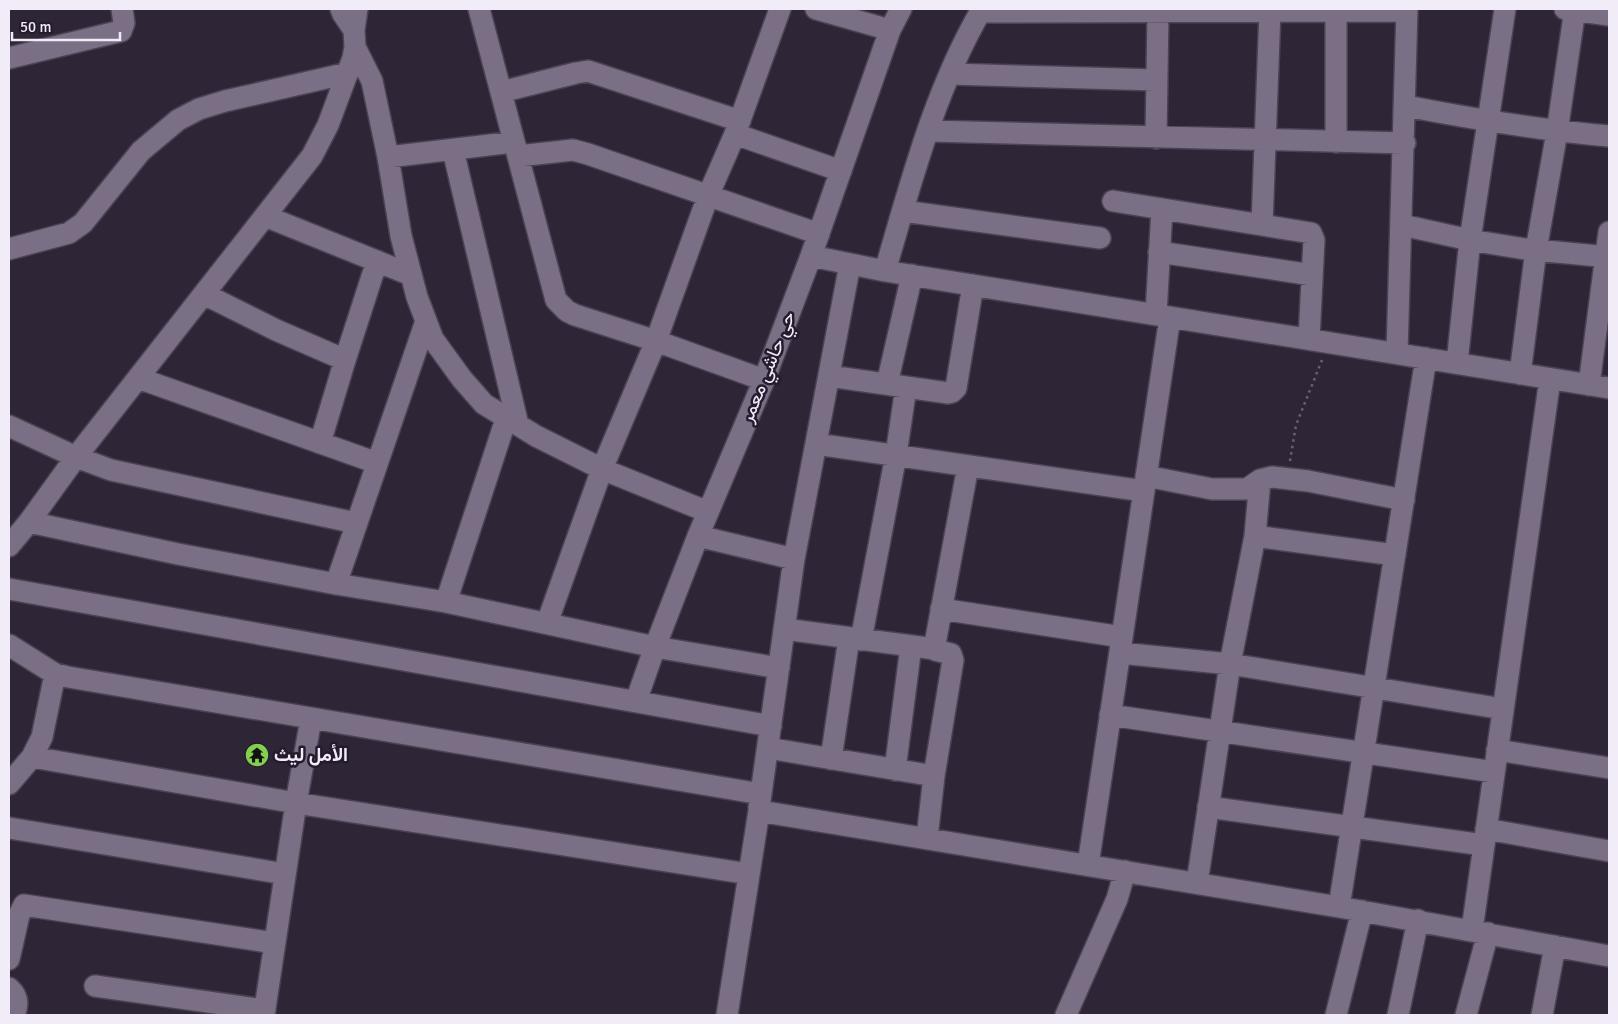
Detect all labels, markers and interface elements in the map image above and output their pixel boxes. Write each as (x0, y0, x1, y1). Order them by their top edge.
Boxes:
scale bar (12, 10, 120, 42)
text: 50 m (20, 18, 51, 36)
street label: حي حاشي معمر (734, 308, 804, 428)
temple icon: الأمل ليث (244, 742, 270, 768)
place label: الأمل ليث (274, 743, 348, 767)

